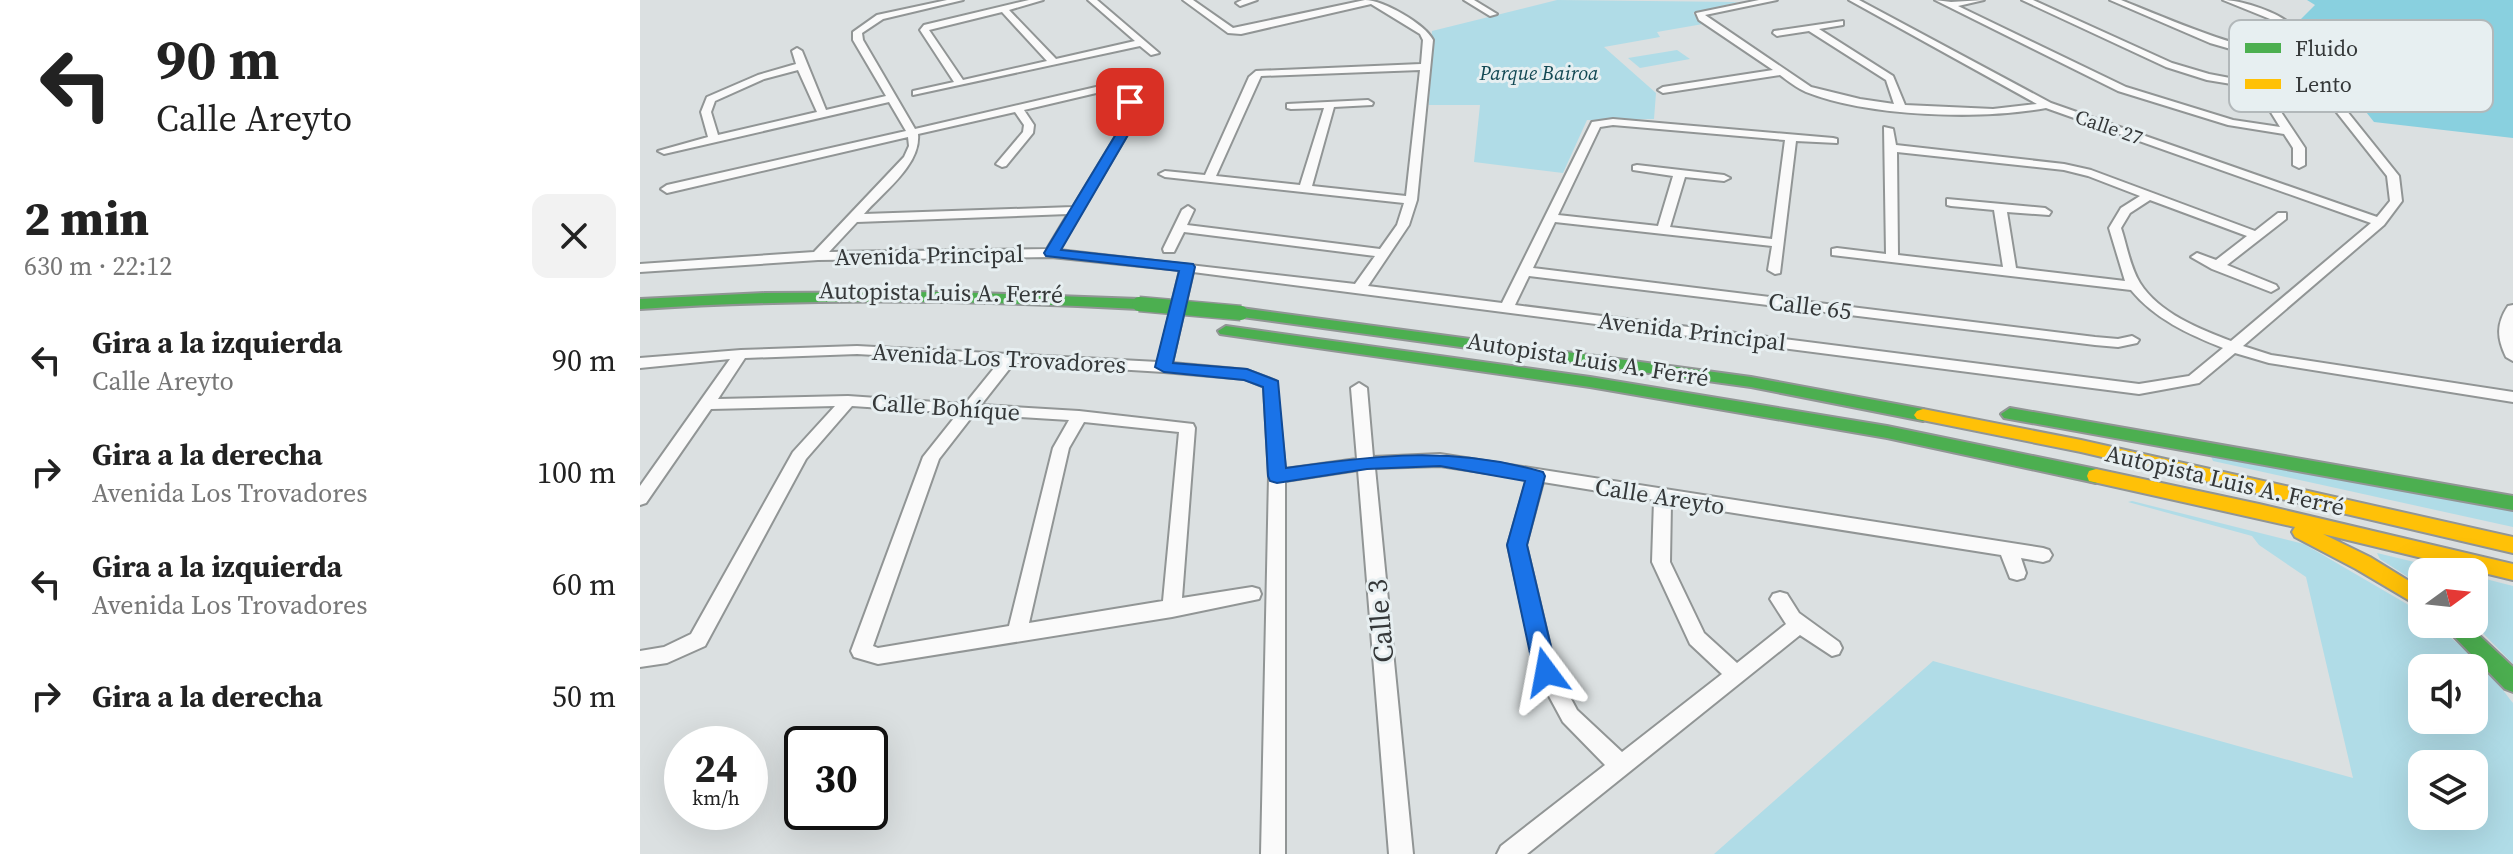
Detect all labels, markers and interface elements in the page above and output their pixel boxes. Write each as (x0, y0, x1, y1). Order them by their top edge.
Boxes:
legend (2229, 20, 2493, 112)
text: 90 m (156, 21, 279, 98)
icon: left (24, 32, 128, 136)
text: Fluido (2295, 33, 2358, 63)
park label: Parque Bairoa (1478, 59, 1599, 87)
pin (1096, 68, 1164, 136)
text: Lento (2295, 69, 2352, 99)
icon: arrive (1108, 80, 1152, 124)
text: Calle Areyto (156, 94, 352, 143)
street label: Calle 27 (2072, 102, 2146, 152)
text: 2 min (24, 185, 149, 251)
button: close (532, 194, 616, 278)
street label: Avenida Principal (834, 237, 1024, 273)
text: 630 m · 22:12 (24, 248, 172, 284)
street label: Autopista Luis A. Ferré (819, 273, 1063, 311)
street label: Calle 65 (1767, 285, 1853, 327)
street label: Avenida Principal (1596, 303, 1788, 359)
text: Gira a la izquierda (92, 322, 342, 363)
street label: Autopista Luis A. Ferré (1465, 324, 1711, 394)
street label: Avenida Los Trovadores (871, 335, 1127, 381)
icon: left (24, 338, 68, 382)
text: 90 m (552, 340, 616, 381)
text: Calle Areyto (92, 363, 234, 399)
street label: Calle Bohíque (871, 385, 1021, 429)
text: Gira a la derecha (92, 434, 323, 475)
street label: Autopista Luis A. Ferré (2102, 436, 2348, 524)
icon: right (24, 450, 68, 494)
text: 100 m (537, 452, 616, 493)
street label: Calle Areyto (1593, 469, 1727, 523)
text: Avenida Los Trovadores (92, 475, 368, 511)
text: Gira a la izquierda (92, 546, 342, 587)
north arrow (2408, 558, 2488, 638)
map controls (2408, 558, 2488, 830)
icon: left (24, 562, 68, 606)
text: 60 m (552, 564, 616, 605)
street label: Calle 3 (1357, 578, 1403, 664)
text: Avenida Los Trovadores (92, 587, 368, 623)
position arrow (1504, 630, 1588, 714)
button: sound (2408, 654, 2488, 734)
icon: right (24, 674, 68, 718)
text: Gira a la derecha (92, 676, 323, 717)
text: 50 m (552, 676, 616, 717)
speed limit sign: 30 (784, 726, 888, 830)
text: 24 (694, 741, 738, 795)
button: layers (2408, 750, 2488, 830)
text: km/h (692, 784, 740, 812)

